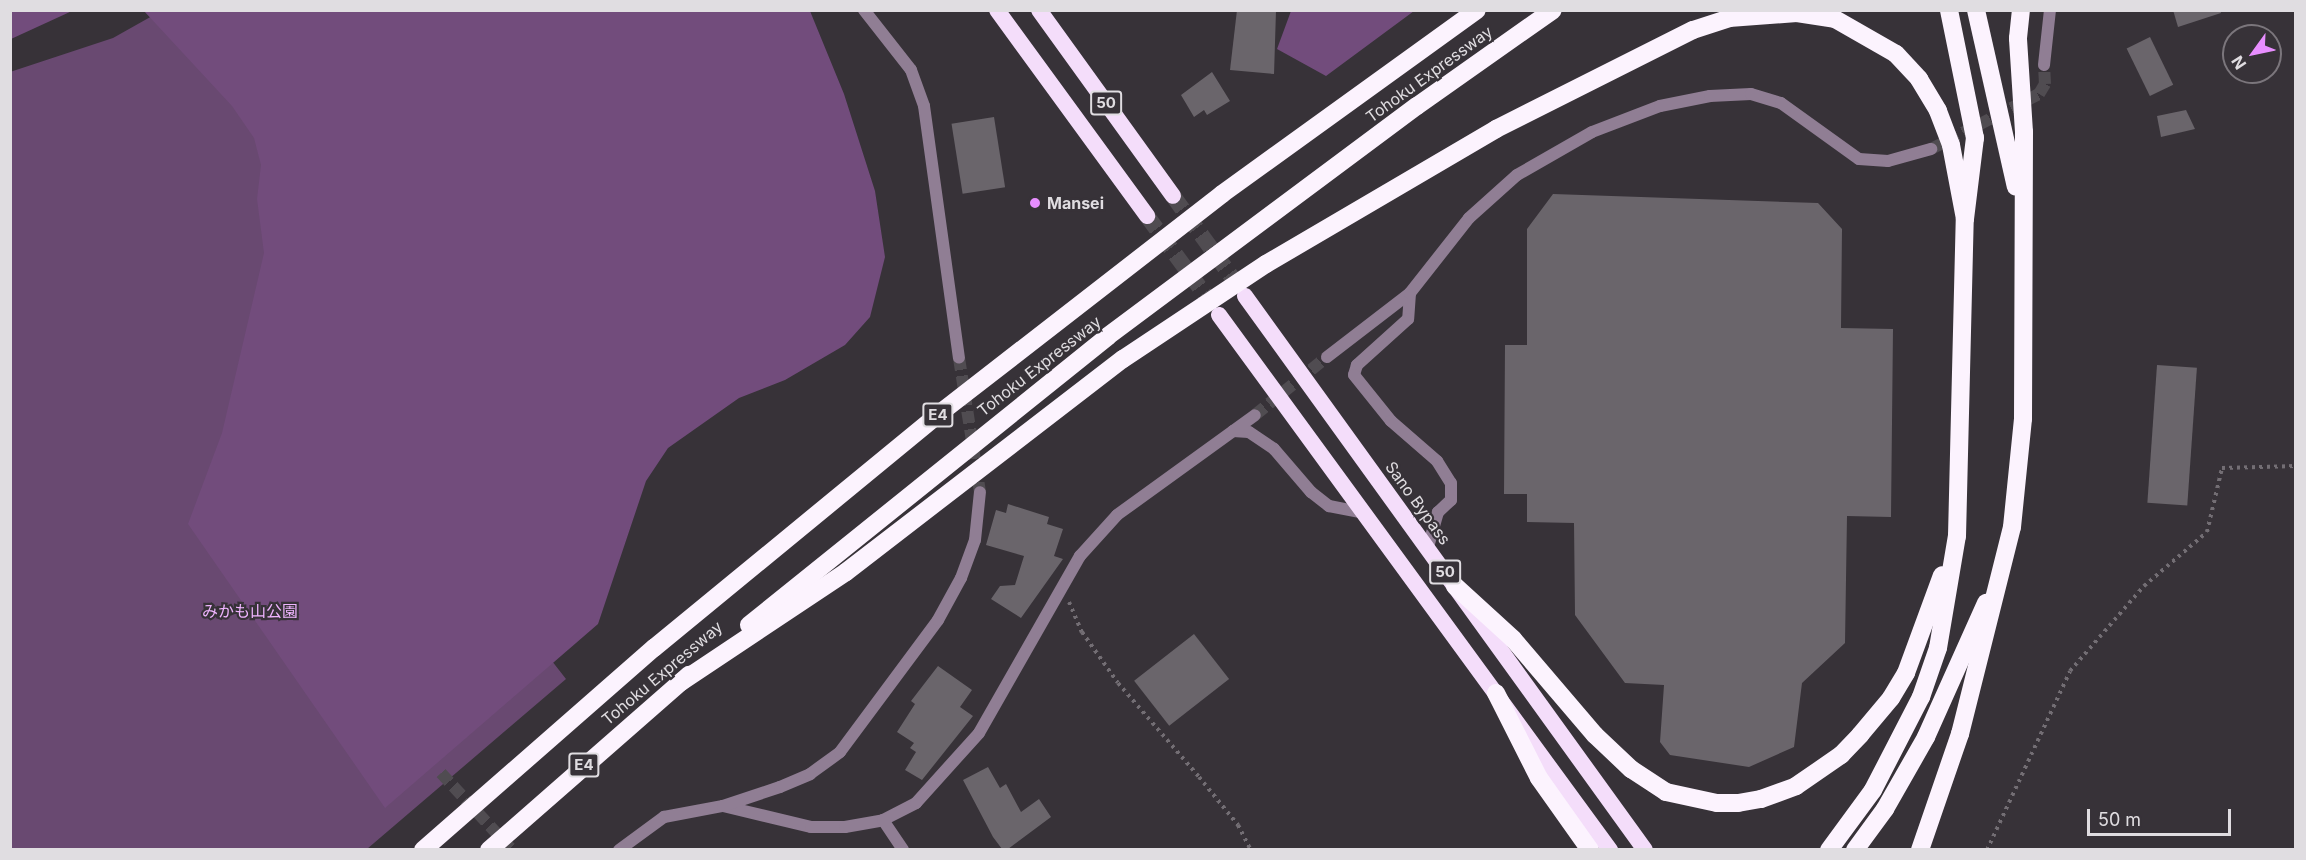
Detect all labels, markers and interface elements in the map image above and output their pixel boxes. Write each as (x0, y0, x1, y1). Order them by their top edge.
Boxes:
street label: Tohoku Expressway (1362, 22, 1496, 126)
north arrow (2222, 24, 2282, 84)
text: N (2227, 52, 2250, 73)
road number: 50 (1090, 91, 1122, 115)
place label: Mansei (1047, 193, 1104, 213)
marker: Mansei (1028, 196, 1042, 210)
street label: Tohoku Expressway (973, 312, 1105, 420)
road number: E4 (922, 403, 954, 427)
street label: Sano Bypass (1381, 458, 1455, 548)
road number: 50 (1428, 560, 1462, 584)
park label: みかも山公園 (202, 601, 298, 621)
street label: Tohoku Expressway (598, 617, 726, 729)
road number: E4 (568, 753, 600, 777)
scale bar (2090, 797, 2234, 835)
text: 50 m (2098, 809, 2141, 830)

